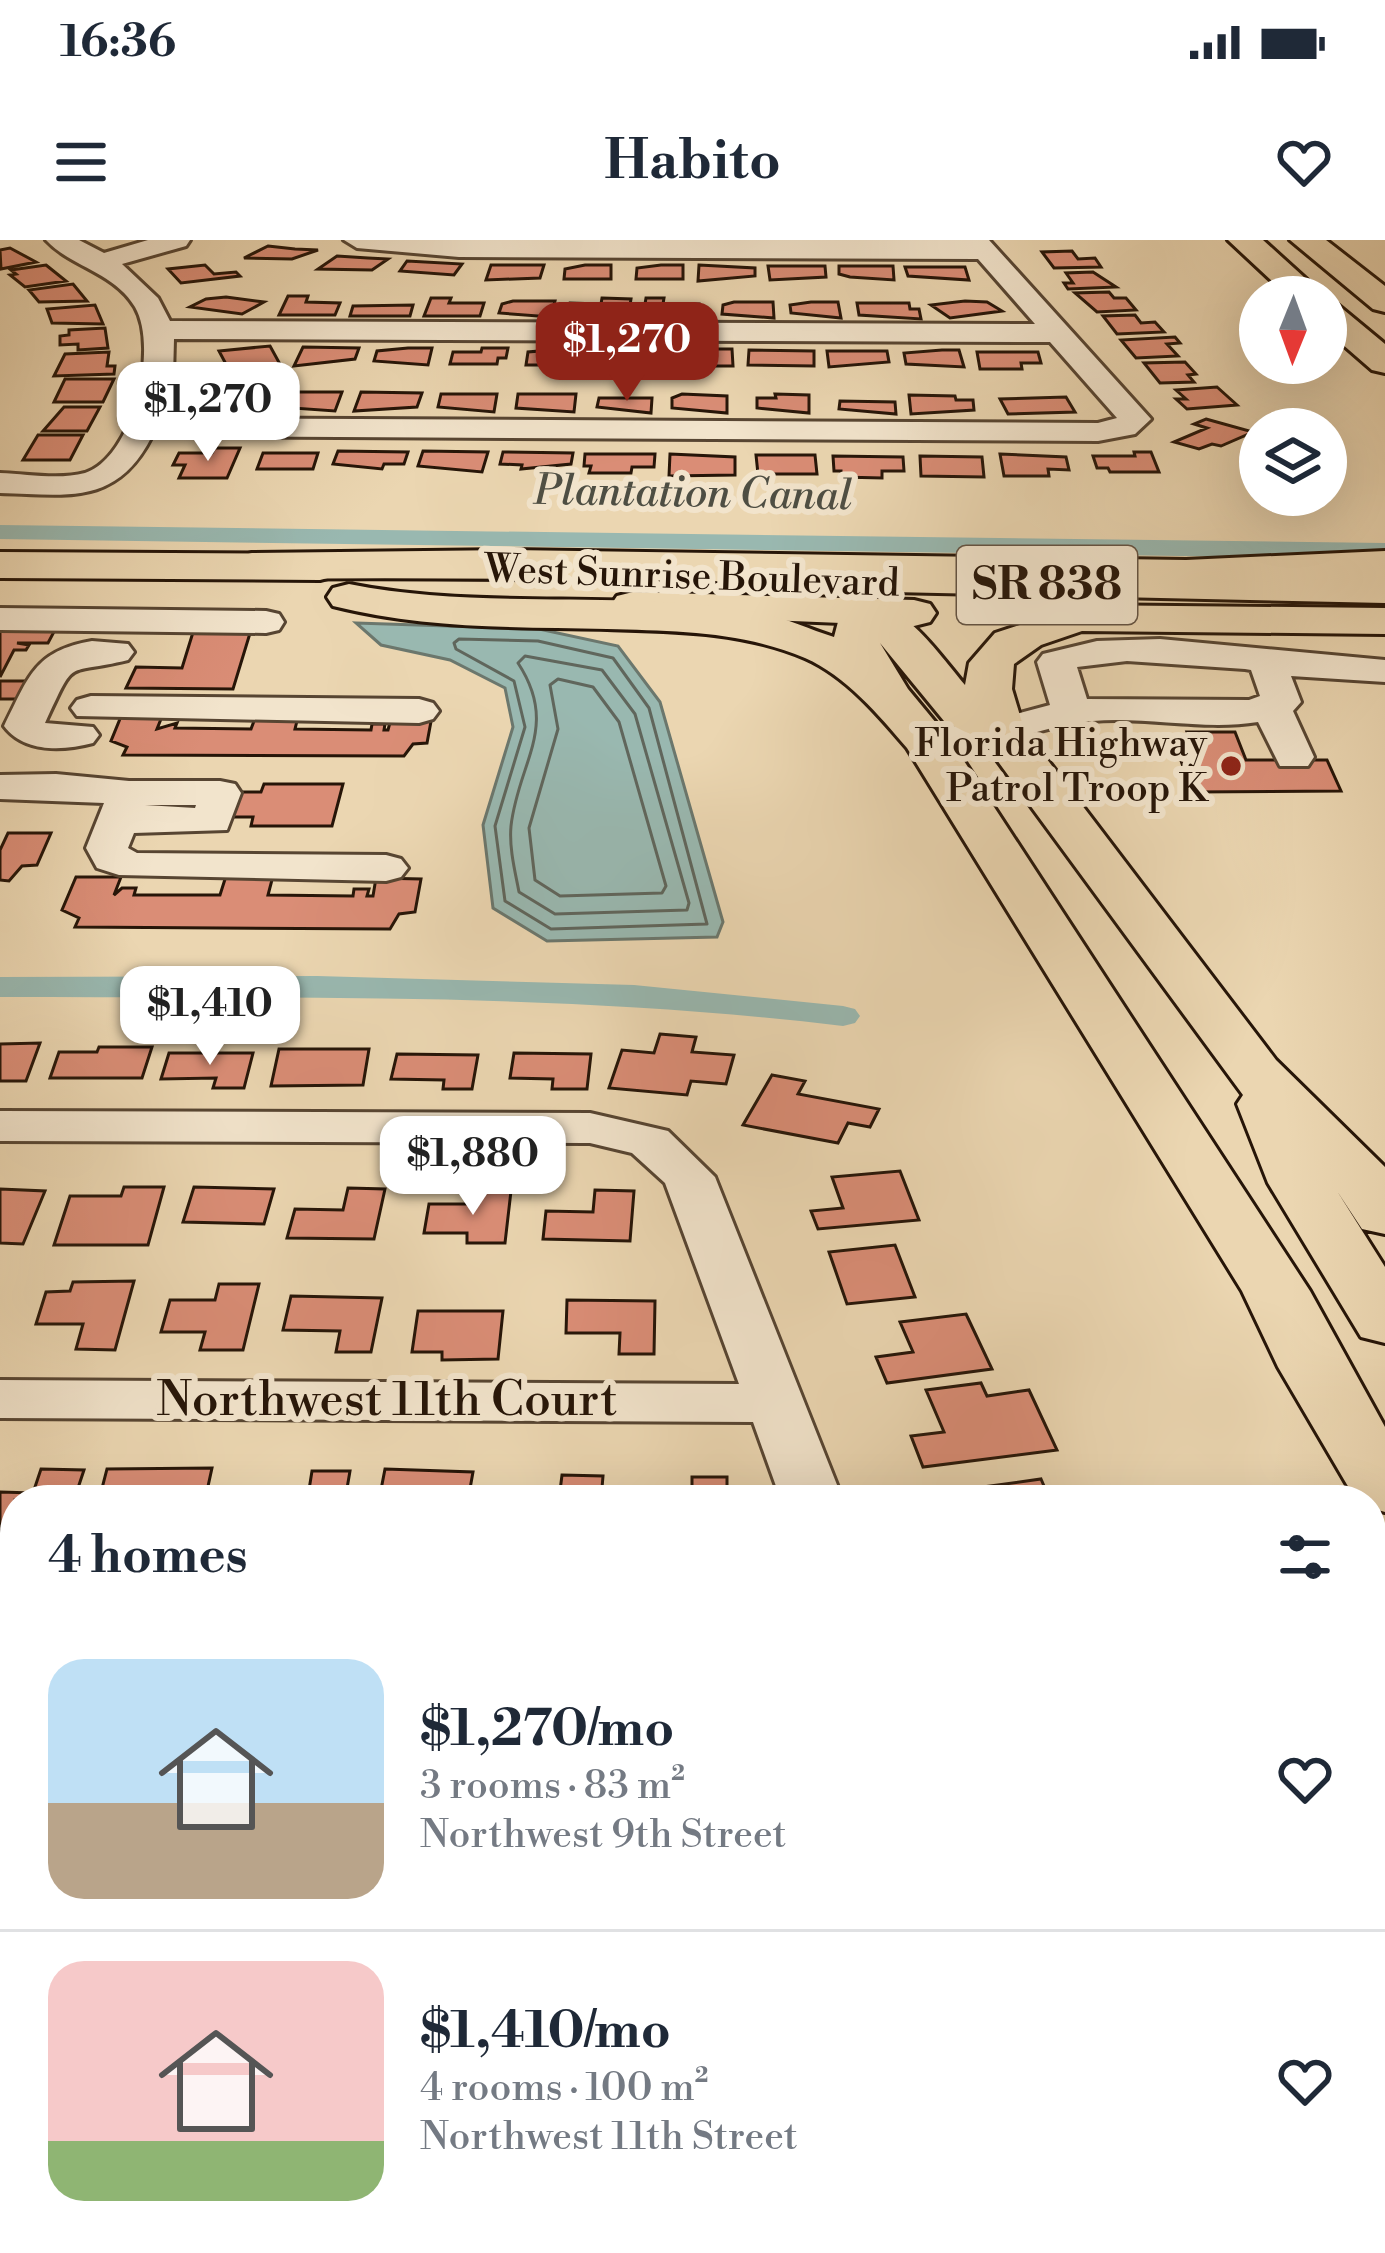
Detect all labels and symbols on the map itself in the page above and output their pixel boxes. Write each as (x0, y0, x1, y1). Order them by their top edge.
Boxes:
north arrow (1239, 276, 1347, 384)
pin: $1,270 (529, 302, 725, 404)
pin: $1,270 (110, 362, 306, 464)
water label: Plantation Canal (532, 465, 853, 523)
street label: West Sunrise Boulevard (482, 545, 900, 609)
road number: SR 838 (957, 546, 1137, 624)
place label: Florida Highway Patrol Troop K (915, 720, 1210, 814)
marker: Florida Highway Patrol Troop K (1218, 753, 1244, 779)
pin: $1,410 (112, 966, 308, 1068)
pin: $1,880 (375, 1116, 571, 1218)
street label: Northwest 11th Court (157, 1371, 617, 1431)

